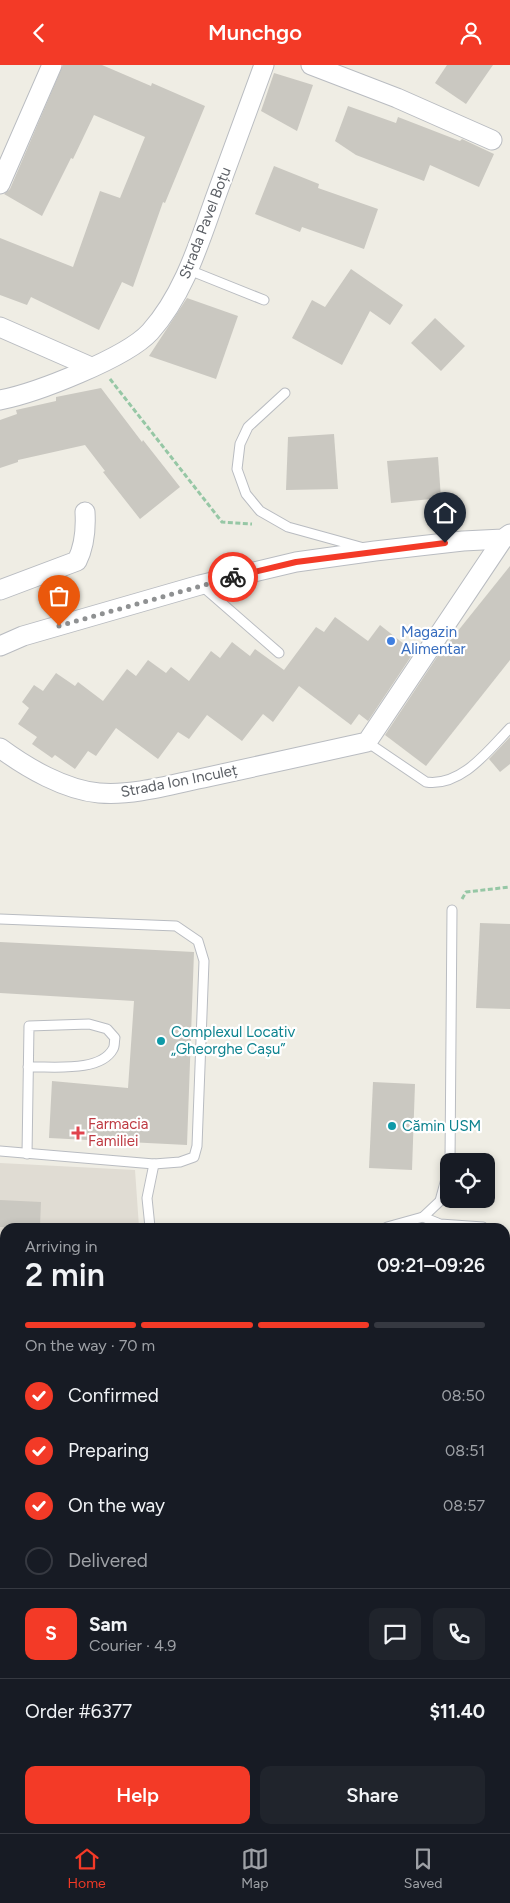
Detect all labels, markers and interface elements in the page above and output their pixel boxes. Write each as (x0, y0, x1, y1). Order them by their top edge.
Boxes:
icon: back (25, 19, 53, 47)
text: Munchgo (208, 19, 302, 46)
icon: person (457, 19, 485, 47)
street label: Strada Pavel Boțu (175, 164, 235, 282)
pin (424, 492, 466, 543)
icon: home (431, 499, 459, 527)
courier (208, 552, 258, 602)
icon: bike (219, 563, 247, 591)
pin (38, 575, 80, 626)
icon: bag (45, 582, 73, 610)
place label: Magazin Alimentar (401, 623, 466, 658)
marker: Magazin Alimentar (385, 635, 397, 647)
street label: Strada Ion Inculeț (119, 761, 239, 801)
place label: Complexul Locativ „Gheorghe Cașu” (171, 1023, 295, 1058)
marker: Complexul Locativ „Gheorghe Cașu” (155, 1035, 167, 1047)
place label: Farmacia Familiei (88, 1115, 148, 1150)
place label: Cămin USM (402, 1117, 481, 1135)
marker: Cămin USM (386, 1120, 398, 1132)
marker: Farmacia Familiei (72, 1127, 84, 1139)
map controls (440, 1153, 495, 1208)
button: locate (440, 1153, 495, 1208)
text: Arriving in (25, 1237, 97, 1256)
text: 09:21–09:26 (377, 1254, 485, 1277)
text: 2 min (25, 1256, 105, 1294)
text: On the way · 70 m (25, 1336, 155, 1355)
icon: check (25, 1382, 53, 1410)
text: Confirmed (68, 1384, 159, 1407)
text: 08:50 (441, 1386, 485, 1405)
icon: check (25, 1437, 53, 1465)
text: Preparing (68, 1439, 149, 1462)
text: 08:51 (445, 1441, 485, 1460)
icon: check (25, 1492, 53, 1520)
text: On the way (68, 1494, 165, 1517)
text: 08:57 (443, 1496, 485, 1515)
text: Delivered (68, 1549, 148, 1572)
button: chat (369, 1608, 421, 1660)
button: phone (433, 1608, 485, 1660)
text: Sam (89, 1613, 127, 1636)
text: S (45, 1622, 57, 1645)
text: Courier · 4.9 (89, 1636, 176, 1655)
text: Order #6377 (25, 1700, 132, 1723)
text: $11.40 (429, 1700, 485, 1723)
button: Help (25, 1766, 250, 1824)
button: Share (260, 1766, 485, 1824)
tab: Home (68, 1845, 106, 1892)
tab: Map (241, 1845, 269, 1892)
tab: Saved (404, 1845, 442, 1892)

